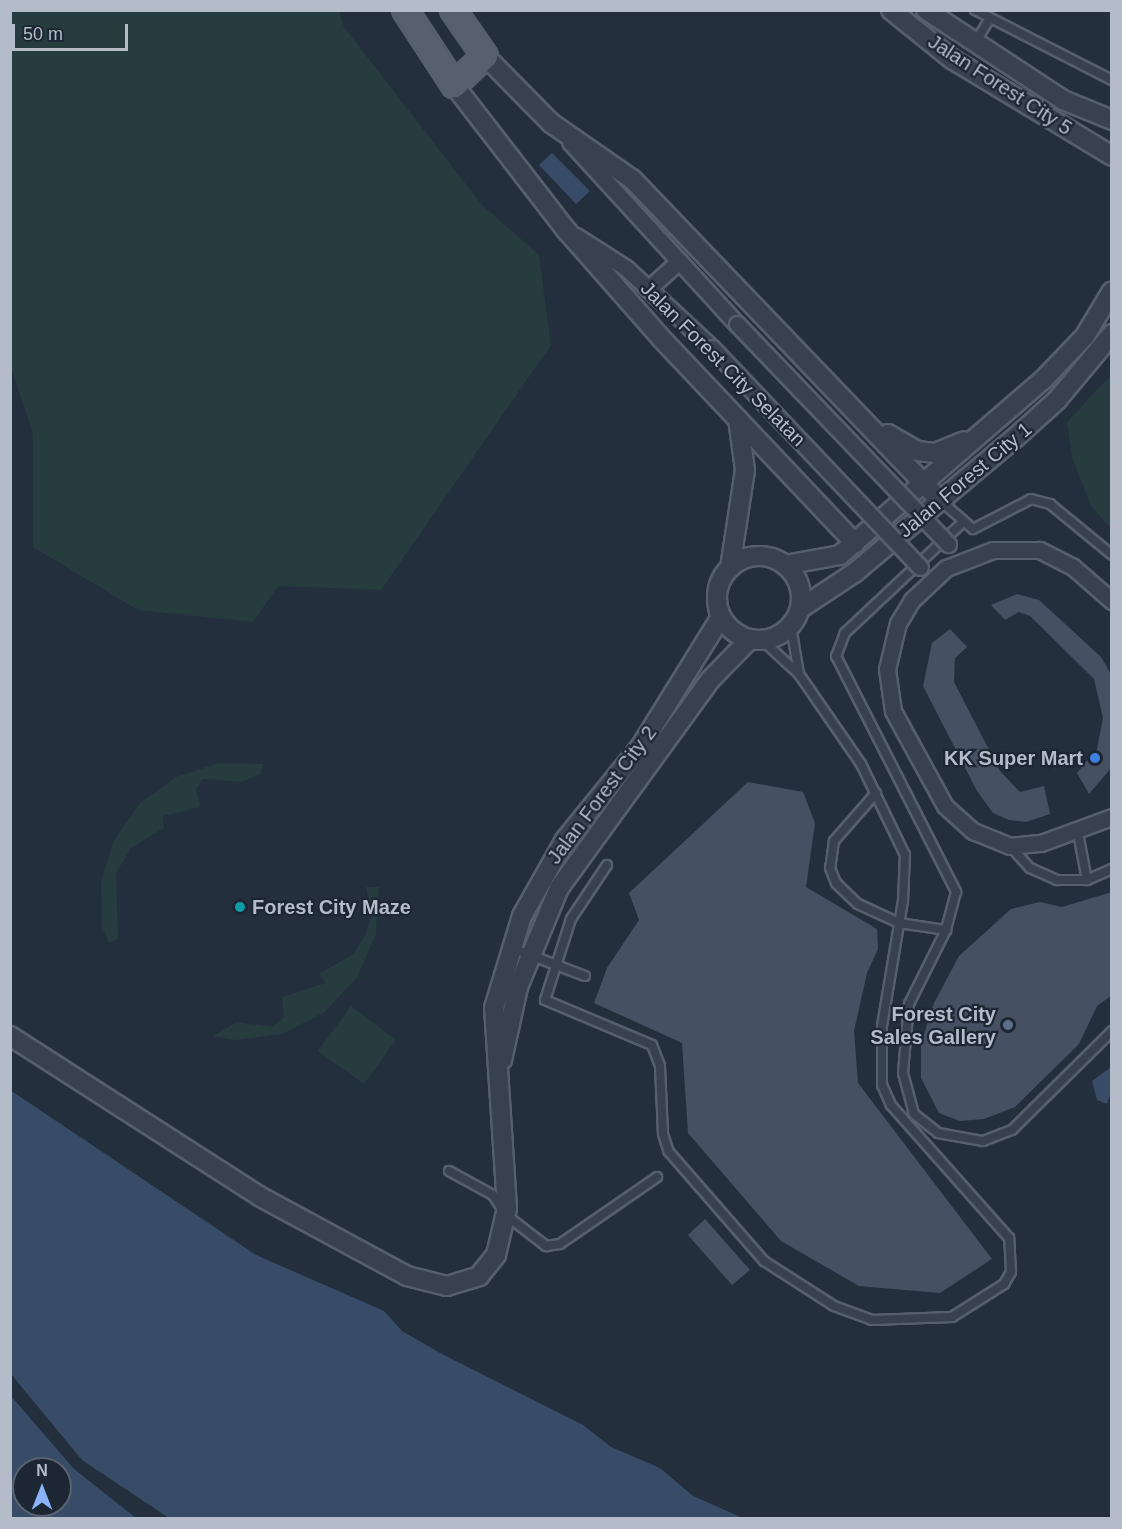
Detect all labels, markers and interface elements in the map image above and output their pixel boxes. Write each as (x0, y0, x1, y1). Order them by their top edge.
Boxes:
scale bar (15, 12, 130, 50)
text: 50 m (23, 24, 63, 44)
street label: Jalan Forest City 5 (924, 30, 1076, 140)
street label: Jalan Forest City Selatan (636, 277, 810, 451)
street label: Jalan Forest City 1 (893, 417, 1037, 543)
street label: Jalan Forest City 2 (542, 721, 662, 869)
place label: KK Super Mart (944, 746, 1083, 770)
marker: KK Super Mart (1088, 751, 1102, 765)
place label: Forest City Maze (252, 895, 411, 919)
marker: Forest City Maze (233, 900, 247, 914)
place label: Forest City Sales Gallery (870, 1002, 996, 1049)
marker: Forest City Sales Gallery (1001, 1018, 1015, 1032)
north arrow (12, 1457, 72, 1517)
text: N (36, 1462, 48, 1479)

